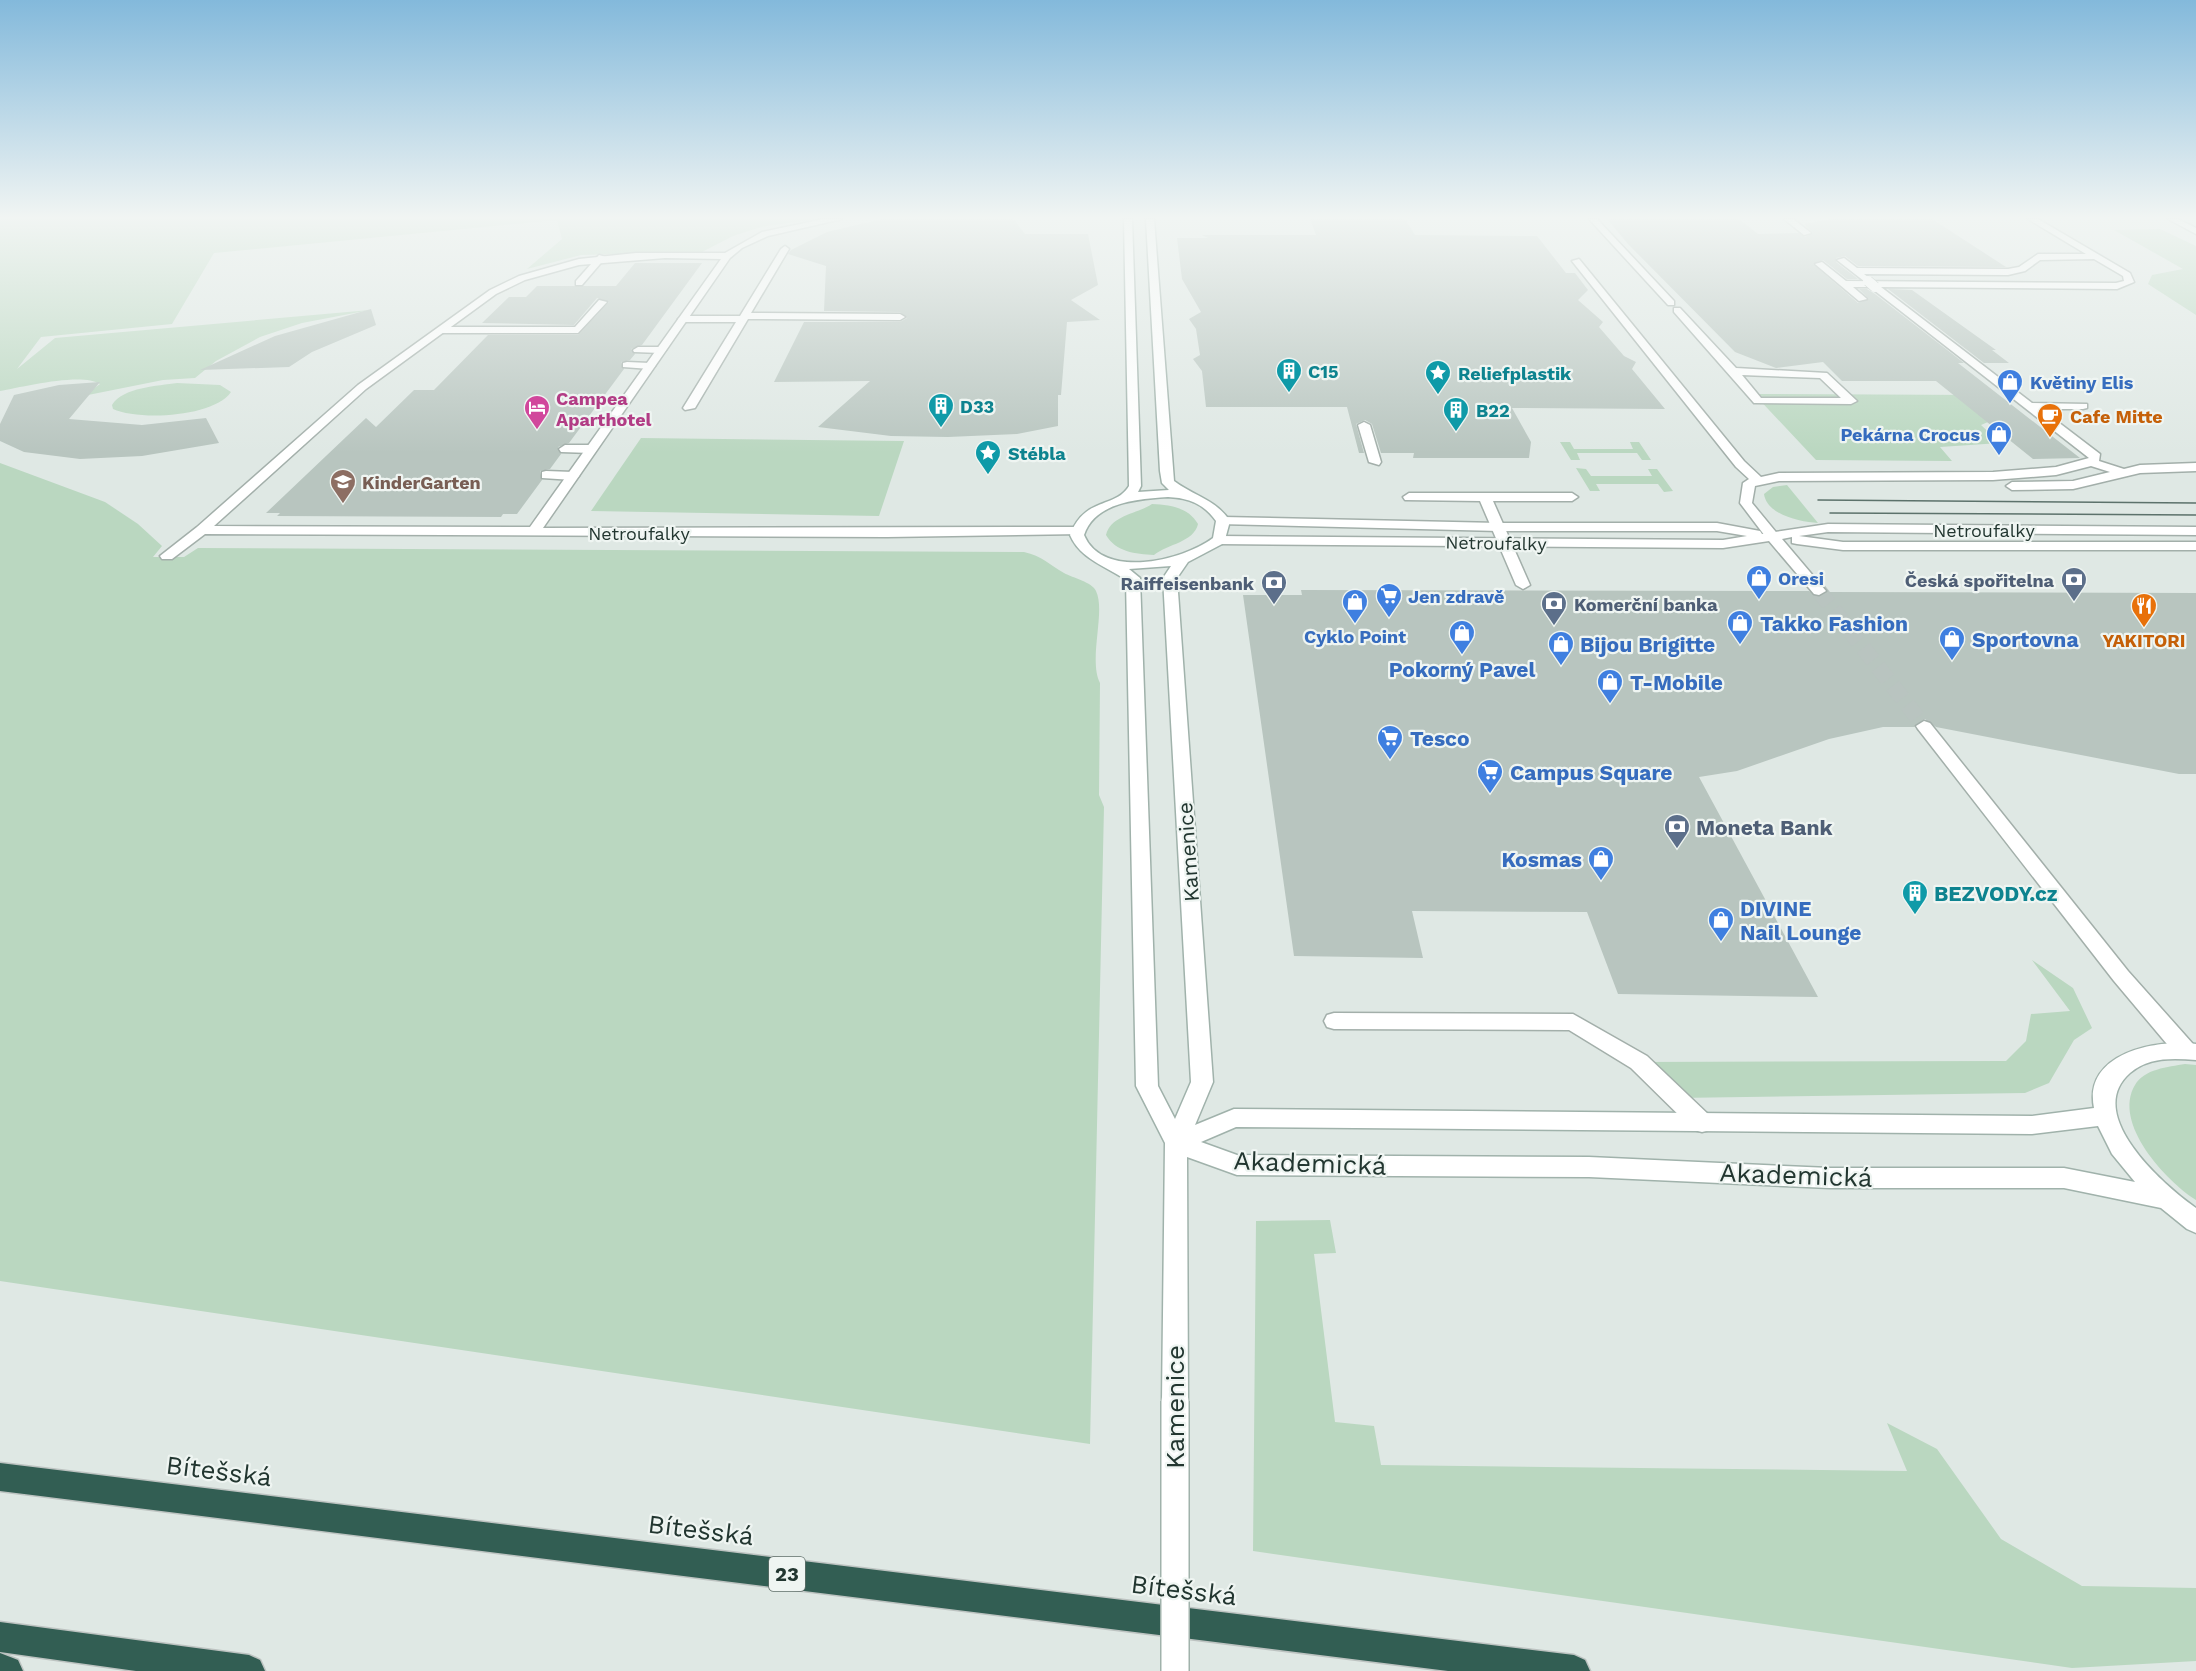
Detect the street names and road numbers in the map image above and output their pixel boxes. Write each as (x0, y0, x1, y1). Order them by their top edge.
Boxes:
street label: Netroufalky (1933, 520, 2035, 541)
street label: Netroufalky (588, 523, 690, 544)
street label: Netroufalky (1445, 532, 1548, 554)
street label: Kamenice (1172, 801, 1204, 903)
street label: Akademická (1233, 1145, 1387, 1181)
street label: Akademická (1719, 1157, 1873, 1193)
street label: Kamenice (1160, 1345, 1190, 1469)
street label: Bítešská (164, 1450, 274, 1492)
street label: Bítešská (646, 1509, 756, 1551)
road number: 23 (769, 1557, 805, 1591)
street label: Bítešská (1129, 1569, 1239, 1611)

